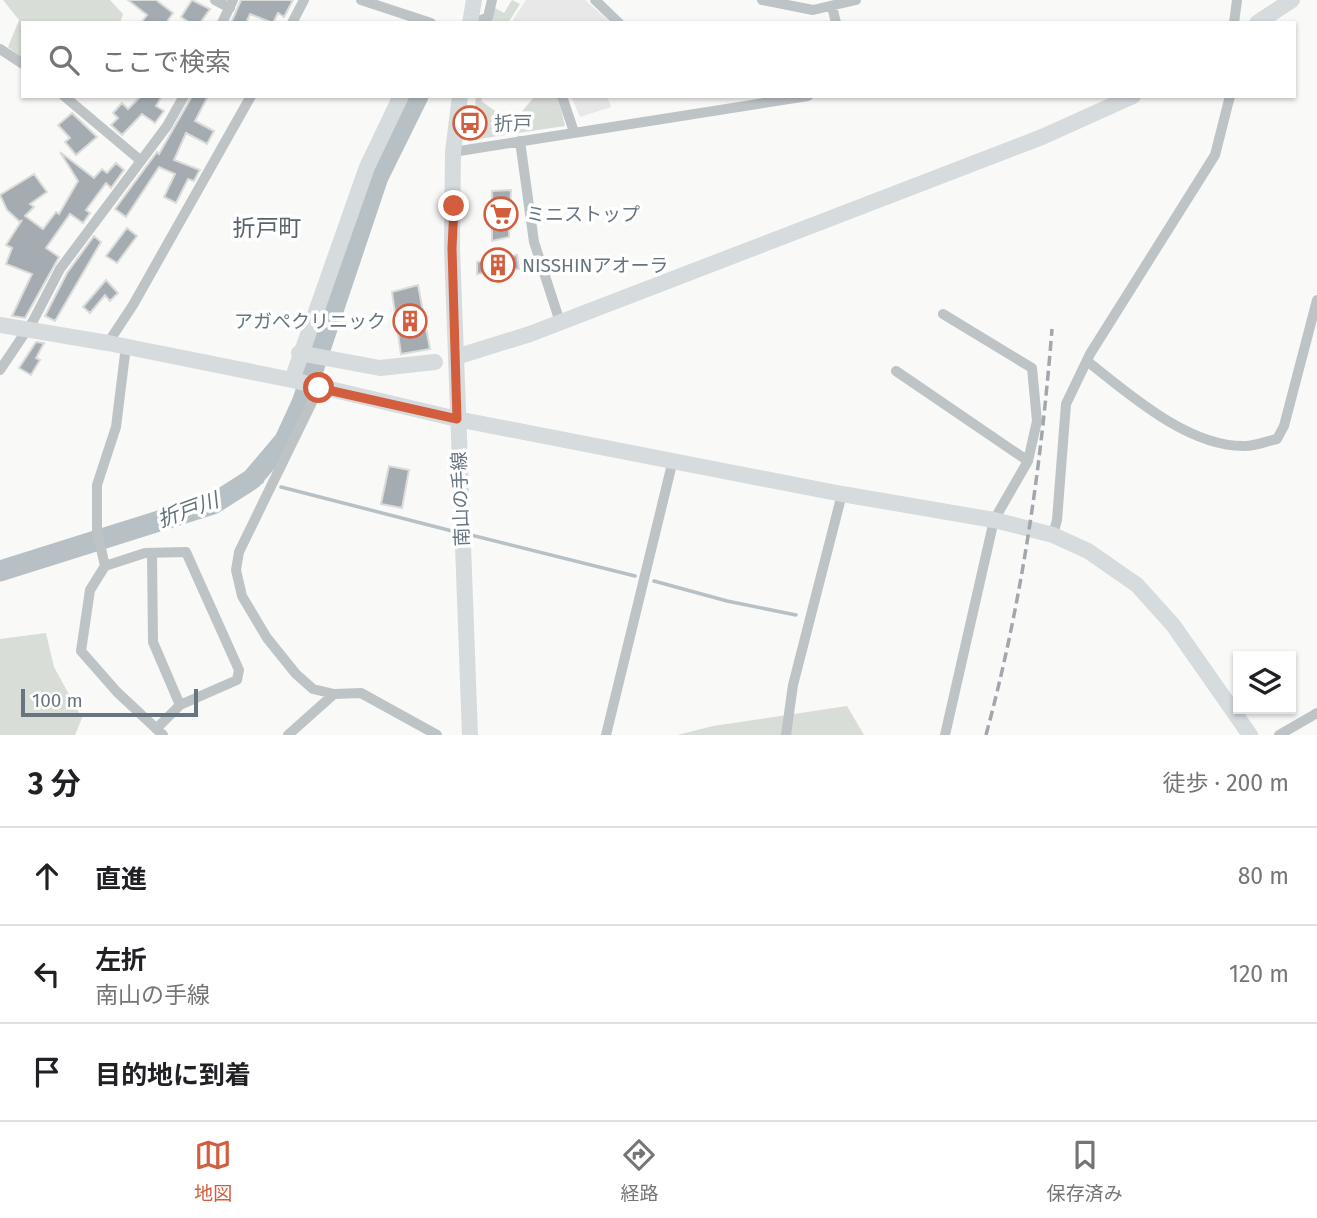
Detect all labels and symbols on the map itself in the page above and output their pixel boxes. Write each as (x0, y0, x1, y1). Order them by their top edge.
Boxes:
bus stop icon: 折戸 (451, 104, 489, 142)
place label: 折戸 (494, 112, 532, 135)
route end (438, 190, 469, 221)
supermarket icon: ミニストップ (482, 195, 520, 233)
place label: ミニストップ (526, 203, 640, 226)
district label: 折戸町 (233, 214, 302, 242)
building icon: NISSHINアオーラ (479, 246, 517, 284)
place label: NISSHINアオーラ (522, 254, 669, 277)
building icon: アガぺクリニック (391, 302, 429, 340)
place label: アガぺクリニック (234, 310, 386, 333)
route start (303, 372, 334, 403)
street label: 南山の手線 (447, 451, 474, 547)
water label: 折戸川 (154, 486, 224, 533)
scale bar (21, 686, 198, 718)

